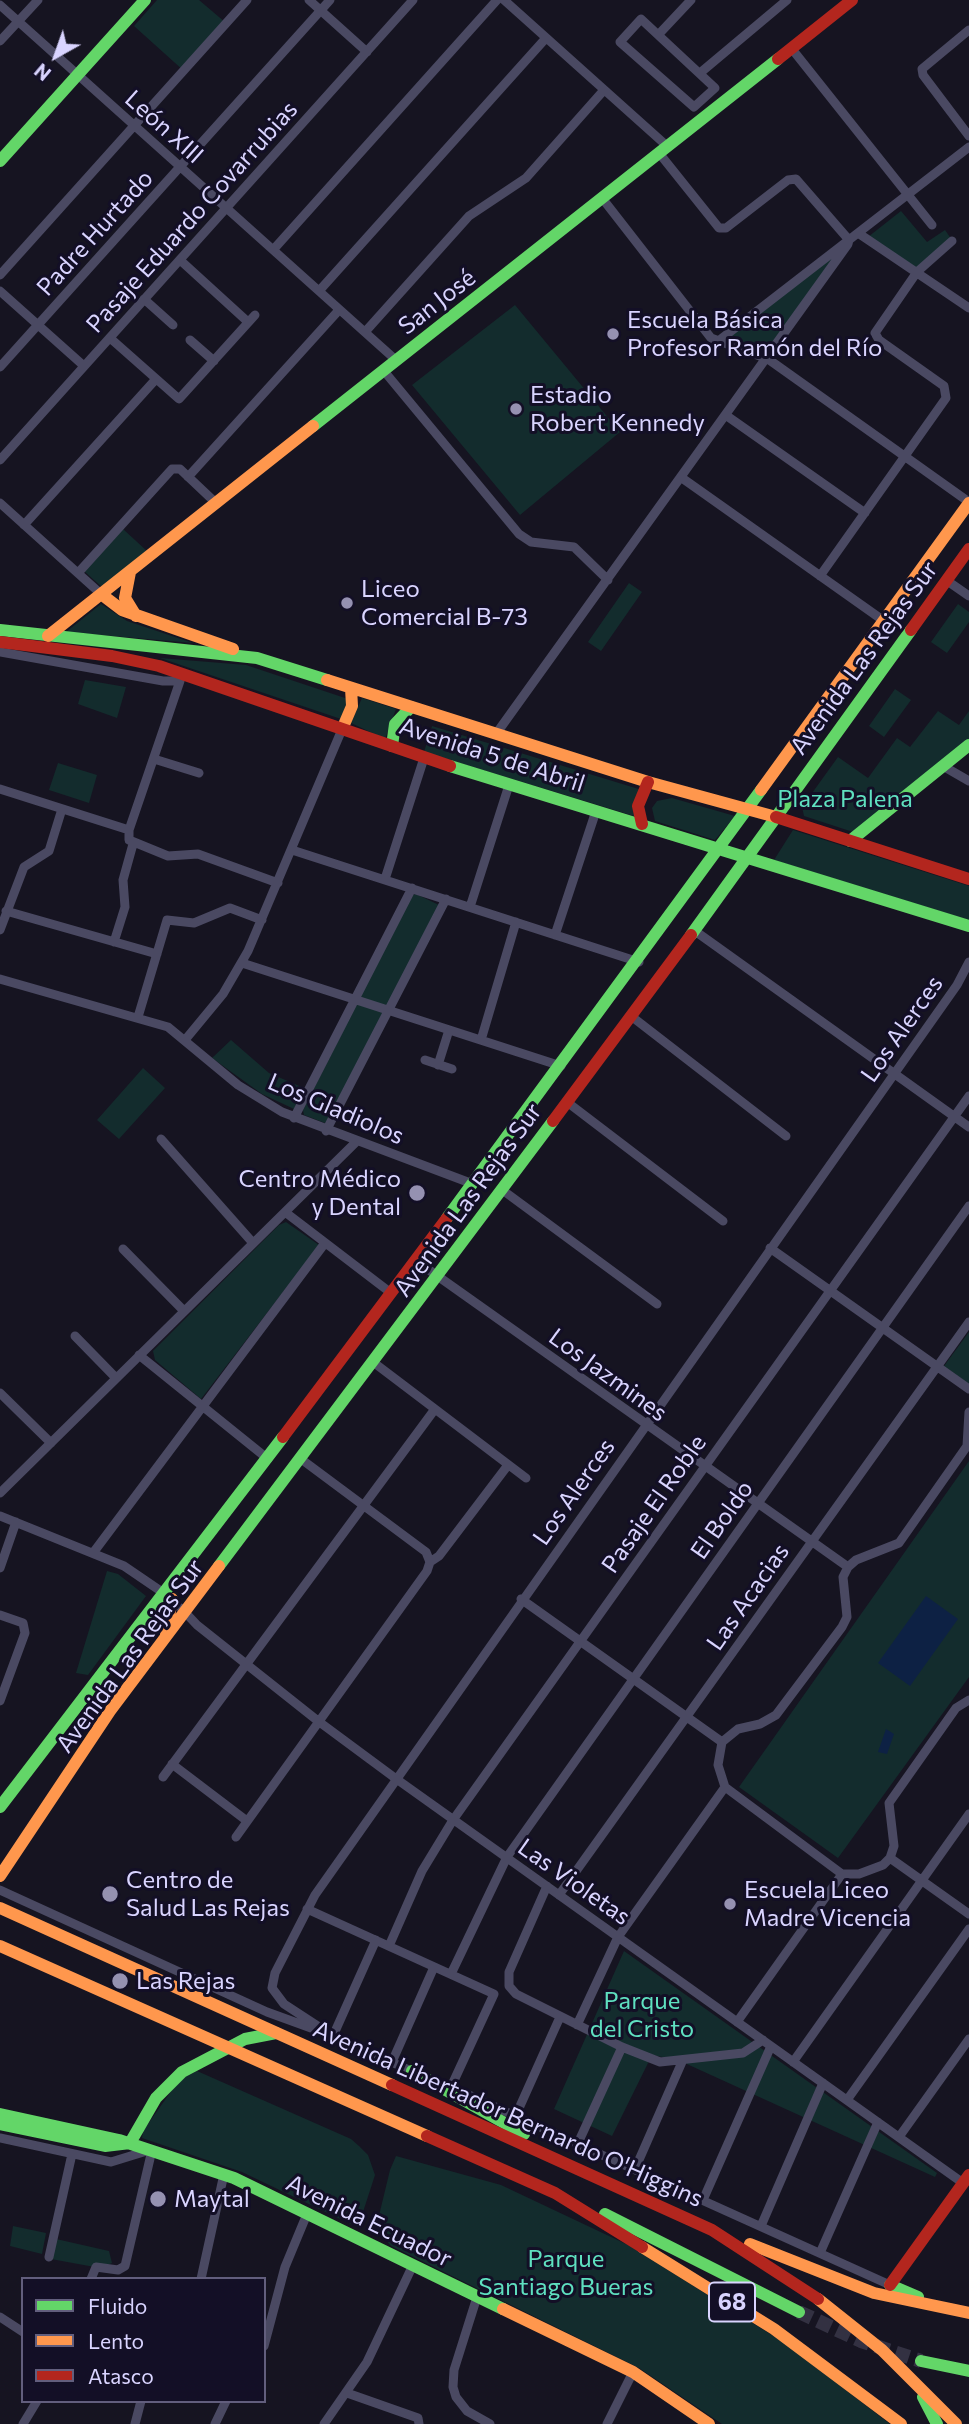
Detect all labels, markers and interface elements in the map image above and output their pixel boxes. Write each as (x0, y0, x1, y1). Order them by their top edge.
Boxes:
north arrow (21, 21, 91, 91)
text: N (29, 59, 55, 86)
street label: León XIII (119, 84, 209, 170)
street label: Pasaje Eduardo Covarrubias (80, 95, 304, 339)
street label: Padre Hurtado (31, 164, 159, 302)
street label: San José (393, 263, 481, 341)
place label: Escuela Básica Profesor Ramón del Río (627, 306, 882, 362)
marker: Escuela Básica Profesor Ramón del Río (605, 326, 621, 342)
place label: Estadio Robert Kennedy (530, 381, 705, 437)
marker: Estadio Robert Kennedy (508, 401, 524, 417)
street label: Avenida Las Rejas Sur (784, 556, 944, 760)
place label: Liceo Comercial B-73 (361, 575, 528, 631)
marker: Liceo Comercial B-73 (339, 595, 355, 611)
street label: Avenida 5 de Abril (396, 711, 588, 799)
park label: Plaza Palena (777, 785, 913, 813)
street label: Los Alerces (855, 970, 949, 1088)
street label: Los Gladiolos (264, 1067, 408, 1151)
street label: Avenida Las Rejas Sur (388, 1098, 548, 1302)
place label: Centro Médico y Dental (238, 1165, 401, 1221)
marker: Centro Médico y Dental (407, 1183, 427, 1203)
street label: Los Jazmines (543, 1322, 673, 1428)
street label: Pasaje El Roble (596, 1429, 712, 1579)
street label: Los Alerces (527, 1433, 621, 1551)
street label: El Boldo (685, 1475, 759, 1565)
street label: Las Acacias (701, 1538, 795, 1656)
street label: Avenida Las Rejas Sur (50, 1554, 210, 1758)
street label: Las Violetas (512, 1833, 636, 1931)
place label: Centro de Salud Las Rejas (126, 1866, 290, 1922)
place label: Escuela Liceo Madre Vicencia (744, 1876, 911, 1932)
marker: Centro de Salud Las Rejas (100, 1884, 120, 1904)
marker: Escuela Liceo Madre Vicencia (722, 1896, 738, 1912)
place label: Las Rejas (136, 1967, 235, 1995)
marker: Las Rejas (110, 1971, 130, 1991)
park label: Parque del Cristo (590, 1987, 694, 2043)
street label: Avenida Libertador Bernardo O'Higgins (309, 2015, 707, 2213)
street label: Avenida Ecuador (281, 2168, 457, 2274)
place label: Maytal (174, 2185, 250, 2213)
marker: Maytal (148, 2189, 168, 2209)
park label: Parque Santiago Bueras (478, 2245, 654, 2301)
legend (21, 2277, 266, 2403)
road number: 68 (709, 2282, 755, 2322)
text: Fluido (88, 2293, 147, 2318)
text: Lento (88, 2328, 144, 2353)
text: Atasco (88, 2363, 154, 2388)

